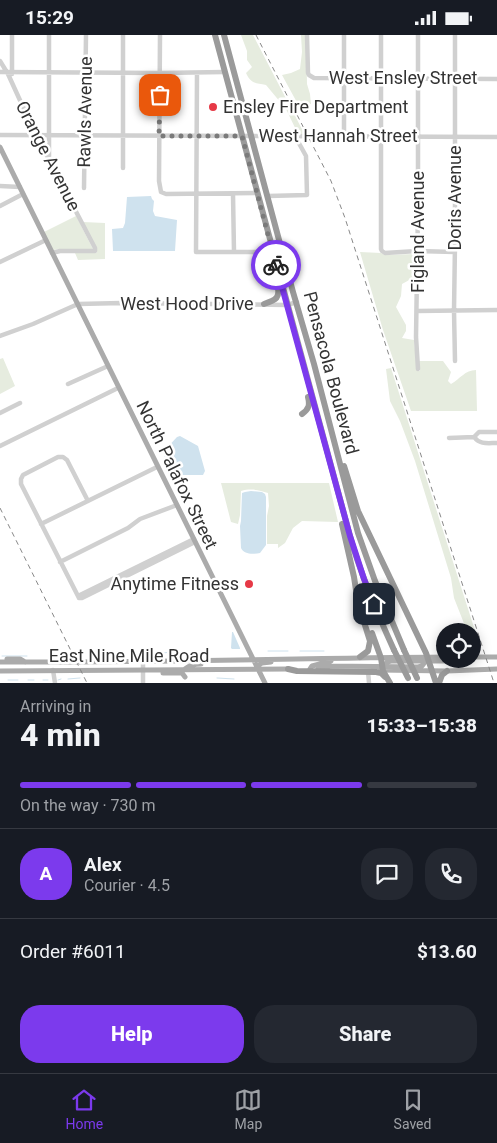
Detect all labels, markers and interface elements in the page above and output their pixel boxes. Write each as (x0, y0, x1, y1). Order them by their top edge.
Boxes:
text: 15:29 (25, 6, 74, 29)
street label: Rawls Avenue (73, 56, 96, 168)
street label: West Ensley Street (329, 67, 477, 88)
pin (139, 74, 181, 116)
icon: bag (146, 81, 174, 109)
place label: Ensley Fire Department (223, 96, 408, 117)
street label: Orange Avenue (12, 97, 85, 214)
marker: Ensley Fire Department (207, 101, 219, 113)
street label: West Hannah Street (258, 125, 418, 146)
street label: Doris Avenue (444, 145, 465, 251)
street label: Figland Avenue (407, 171, 428, 293)
courier (251, 240, 301, 290)
icon: bike (262, 251, 290, 279)
street label: Pensacola Boulevard (300, 289, 363, 457)
street label: West Hood Drive (120, 293, 254, 314)
street label: North Palafox Street (132, 397, 223, 552)
place label: Anytime Fitness (110, 573, 239, 594)
marker: Anytime Fitness (243, 578, 255, 590)
pin (353, 583, 395, 625)
icon: home (360, 590, 388, 618)
map controls (436, 623, 481, 668)
button: locate (436, 623, 481, 668)
street label: East Nine Mile Road (49, 645, 209, 666)
text: Arriving in (20, 697, 91, 716)
text: 15:33–15:38 (366, 714, 477, 737)
text: 4 min (20, 716, 101, 754)
text: On the way · 730 m (20, 796, 156, 815)
button: chat (361, 848, 413, 900)
button: phone (425, 848, 477, 900)
text: Alex (84, 853, 122, 876)
text: A (40, 862, 52, 885)
text: Courier · 4.5 (84, 876, 170, 895)
text: Order #6011 (20, 940, 126, 963)
text: $13.60 (417, 940, 477, 963)
button: Help (20, 1005, 244, 1063)
button: Share (254, 1005, 477, 1063)
tab: Home (66, 1086, 103, 1132)
tab: Map (234, 1086, 262, 1132)
tab: Saved (394, 1086, 431, 1132)

